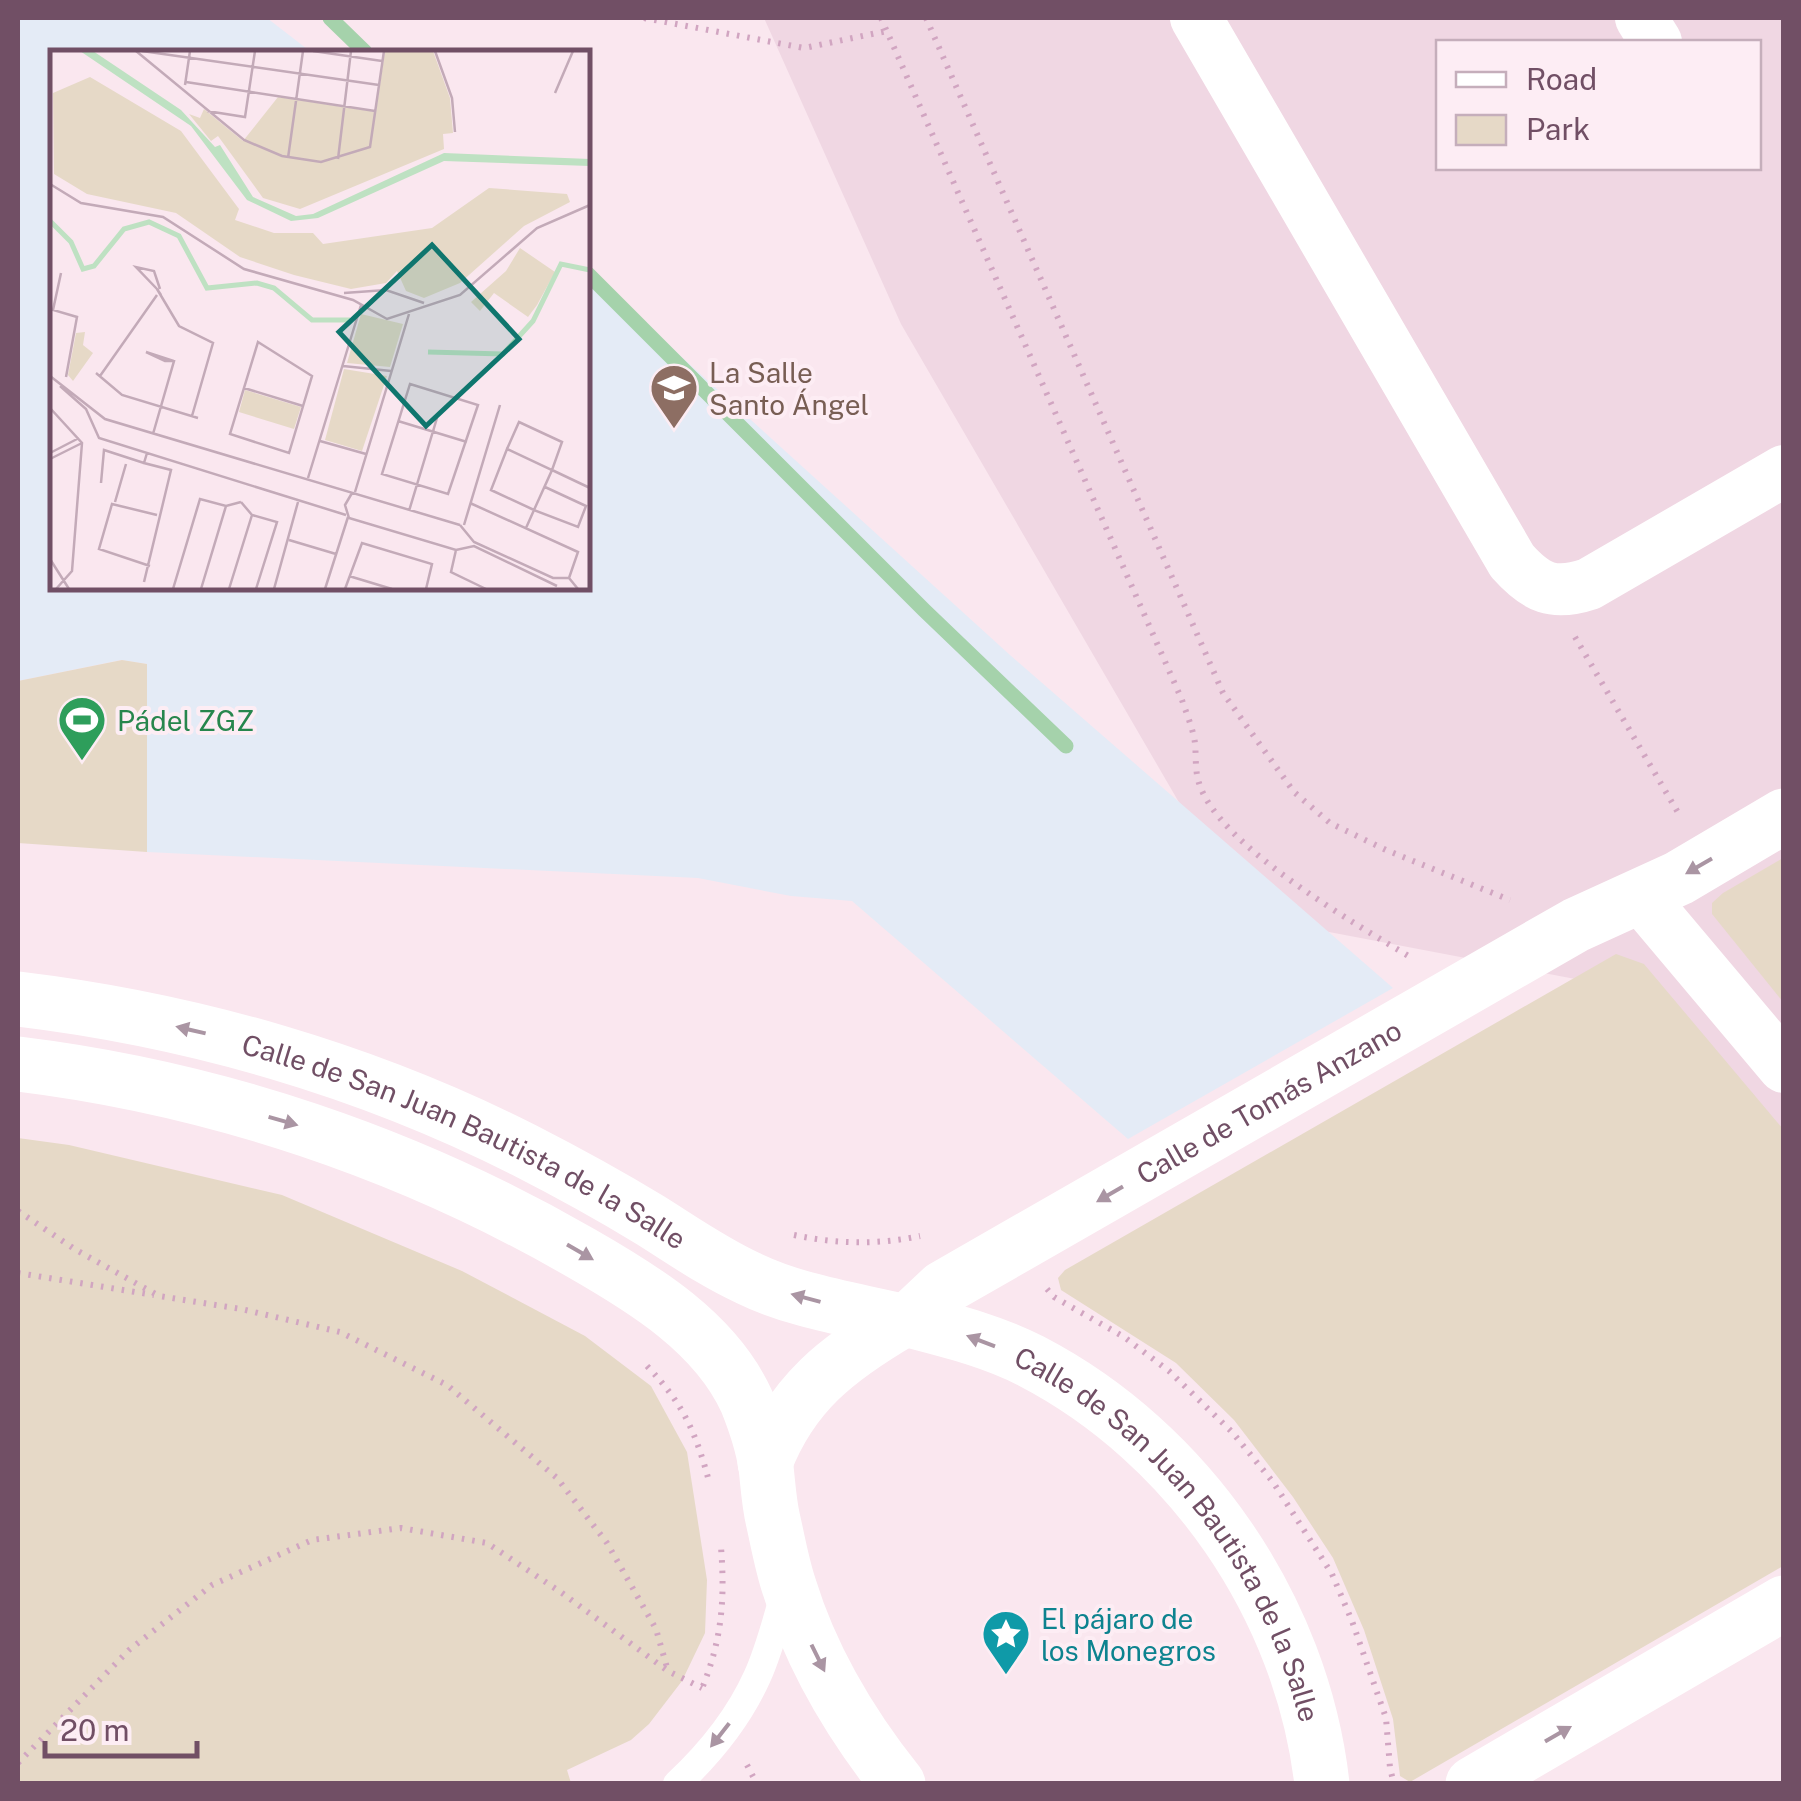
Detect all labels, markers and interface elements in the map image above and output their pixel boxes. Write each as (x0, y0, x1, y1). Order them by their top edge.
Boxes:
legend (1436, 40, 1761, 170)
inset map (50, 50, 590, 590)
text: Road (1526, 61, 1597, 97)
text: Park (1526, 111, 1590, 147)
place label: La Salle Santo Ángel (709, 356, 869, 421)
school or university icon: La Salle Santo Ángel (648, 362, 700, 430)
sports icon: Pádel ZGZ (56, 694, 108, 762)
place label: Pádel ZGZ (117, 704, 254, 737)
one-way arrow (1685, 857, 1714, 874)
street label: Calle de Tomás Anzano (1130, 1012, 1407, 1190)
one-way arrow (175, 1022, 206, 1037)
street label: Calle de San Juan Bautista de la Salle (239, 1027, 692, 1255)
one-way arrow (268, 1114, 299, 1130)
one-way arrow (1096, 1185, 1124, 1202)
one-way arrow (566, 1243, 594, 1261)
one-way arrow (790, 1290, 821, 1306)
one-way arrow (966, 1333, 996, 1348)
street label: Calle de San Juan Bautista de la Salle (1010, 1339, 1327, 1725)
place label: El pájaro de los Monegros (1041, 1602, 1216, 1667)
place icon: El pájaro de los Monegros (980, 1608, 1032, 1676)
one-way arrow (809, 1643, 826, 1672)
scale bar (45, 1696, 198, 1758)
text: 20 m (60, 1712, 129, 1748)
one-way arrow (710, 1723, 731, 1748)
one-way arrow (1544, 1726, 1572, 1744)

